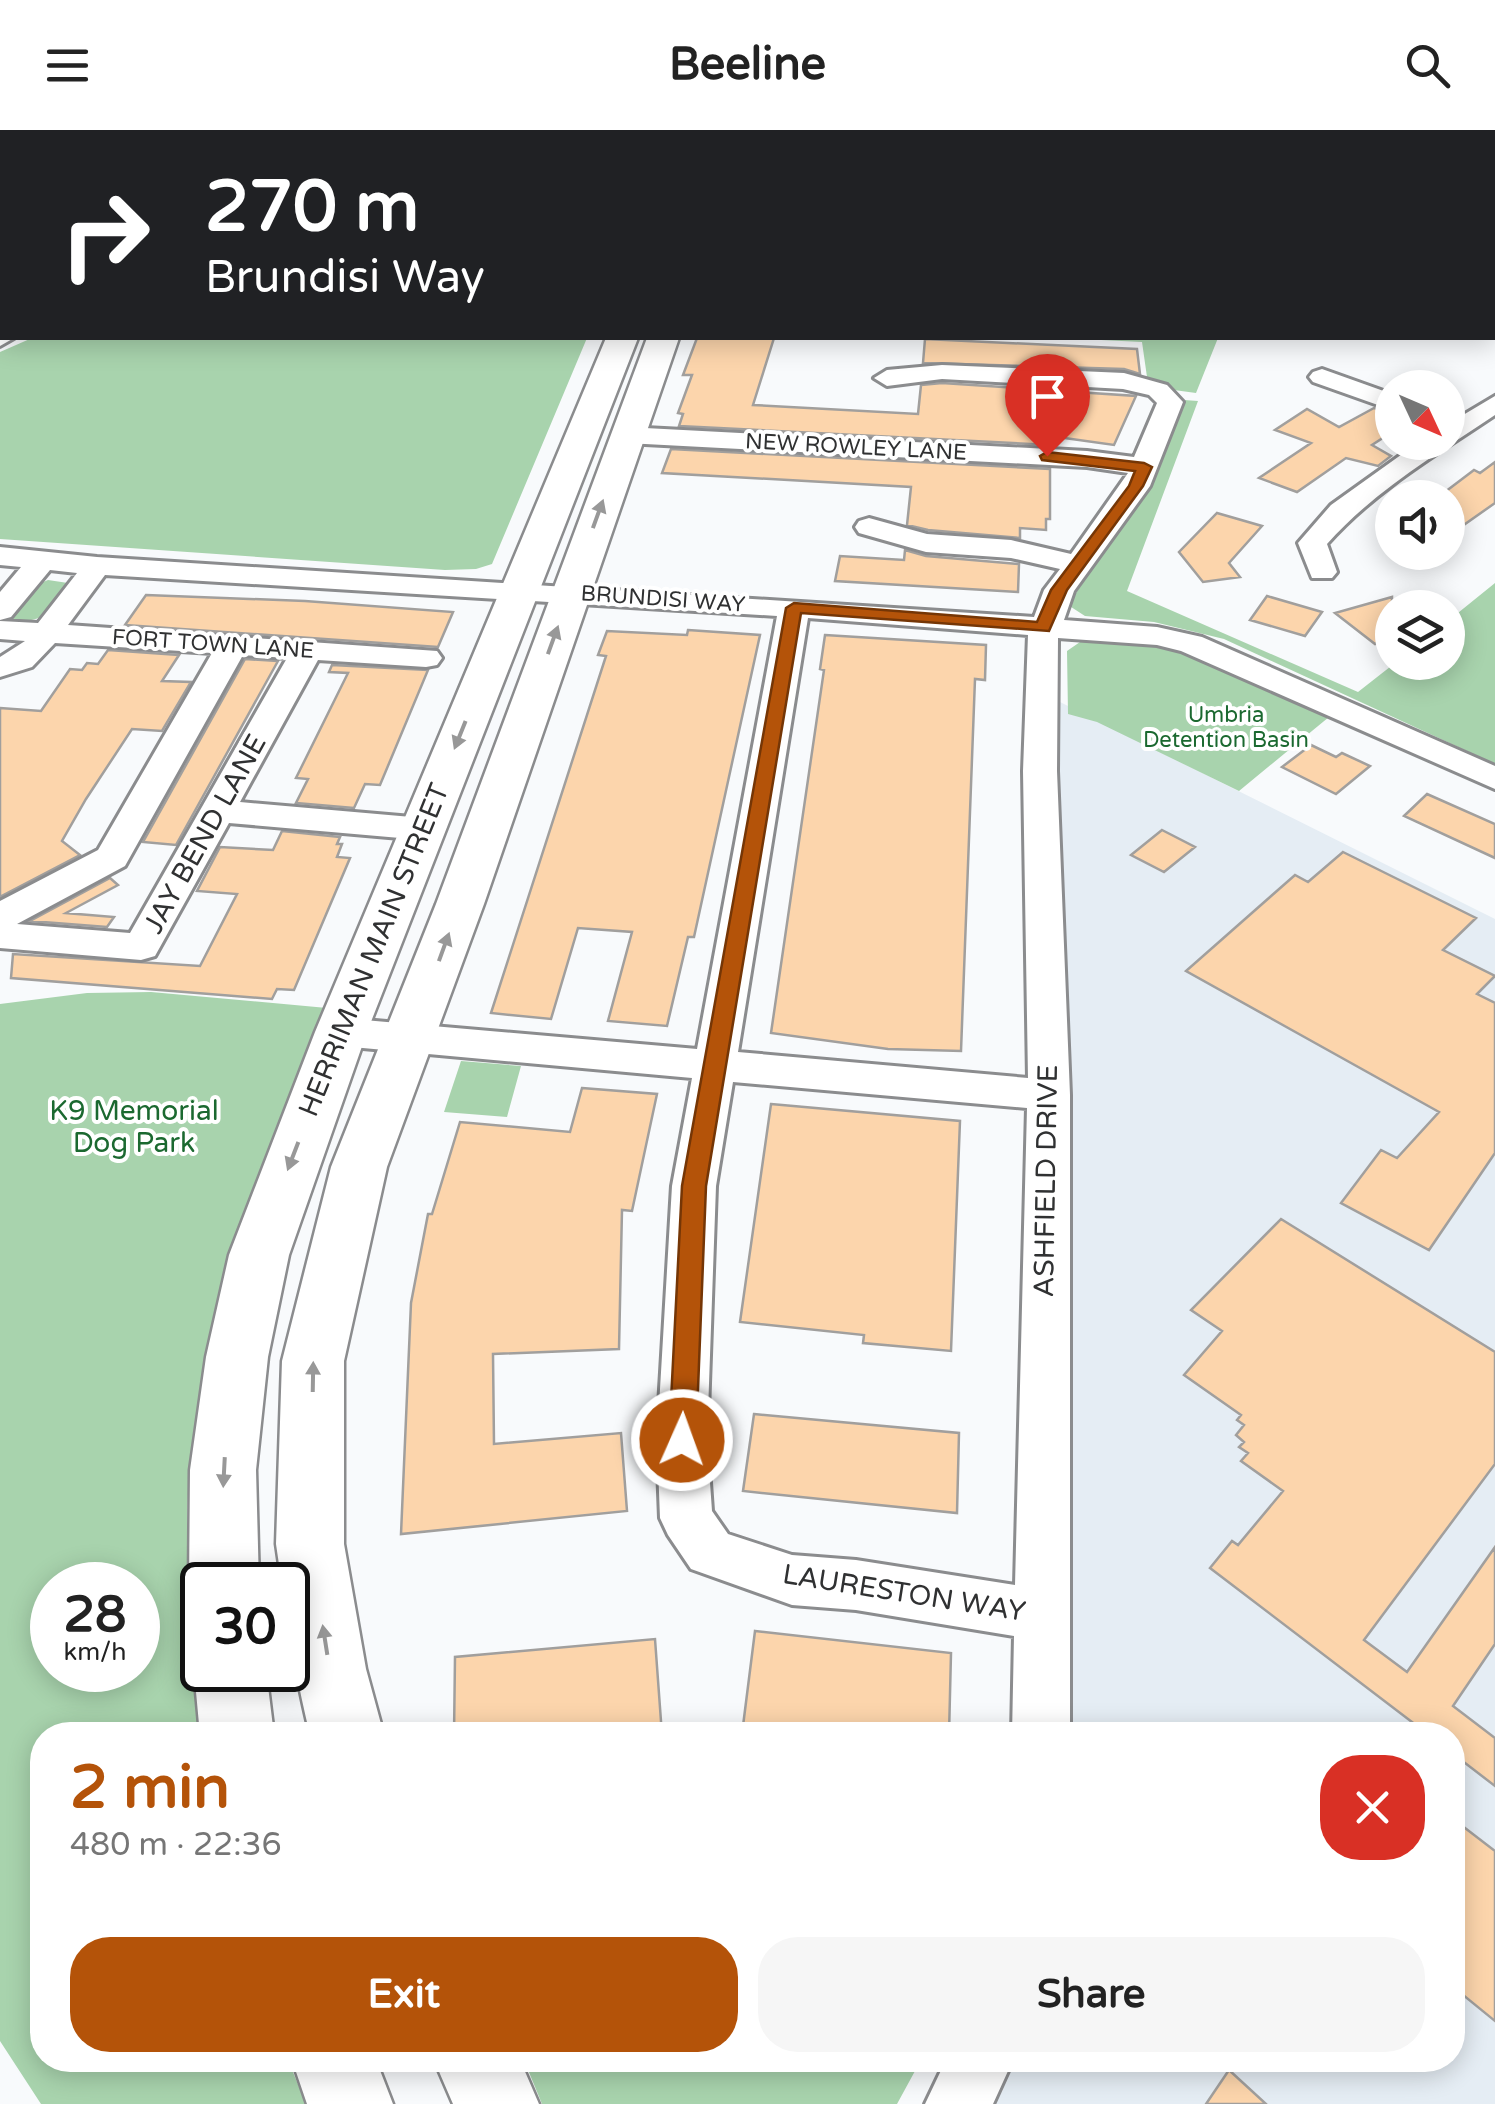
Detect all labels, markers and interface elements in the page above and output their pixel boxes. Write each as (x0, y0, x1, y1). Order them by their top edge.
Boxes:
icon: menu (40, 38, 95, 93)
text: Beeline (669, 38, 826, 92)
icon: search (1400, 38, 1455, 93)
text: 270 m (205, 166, 419, 250)
icon: right (40, 170, 170, 300)
text: Brundisi Way (205, 251, 485, 305)
pin (1005, 354, 1090, 457)
icon: arrive (1020, 369, 1075, 424)
north arrow (1375, 370, 1465, 460)
map controls (1375, 370, 1465, 680)
street label: NEW ROWLEY LANE (744, 428, 968, 466)
button: sound (1375, 480, 1465, 570)
one-way arrow (591, 498, 606, 528)
street label: BRUNDISI WAY (580, 580, 746, 618)
button: layers (1375, 590, 1465, 680)
street label: FORT TOWN LANE (111, 624, 315, 664)
one-way arrow (547, 625, 562, 655)
park label: Umbria Detention Basin (1143, 702, 1309, 753)
one-way arrow (452, 720, 468, 750)
street label: JAY BEND LANE (136, 729, 274, 939)
street label: HERRIMAN MAIN STREET (292, 778, 456, 1122)
one-way arrow (437, 931, 452, 961)
street label: ASHFIELD DRIVE (1027, 1064, 1065, 1298)
park label: K9 Memorial Dog Park (49, 1094, 219, 1160)
one-way arrow (284, 1141, 300, 1171)
one-way arrow (305, 1360, 321, 1392)
position arrow (630, 1388, 734, 1492)
one-way arrow (216, 1456, 232, 1488)
street label: LAURESTON WAY (780, 1557, 1028, 1629)
speed limit sign: 30 (180, 1562, 310, 1692)
text: 28 (64, 1585, 126, 1645)
one-way arrow (317, 1624, 333, 1656)
text: km/h (64, 1637, 126, 1667)
text: 2 min (70, 1752, 230, 1824)
button: close (1320, 1755, 1425, 1860)
text: 480 m · 22:36 (70, 1826, 282, 1864)
button: Exit (70, 1937, 738, 2052)
button: Share (758, 1937, 1425, 2052)

